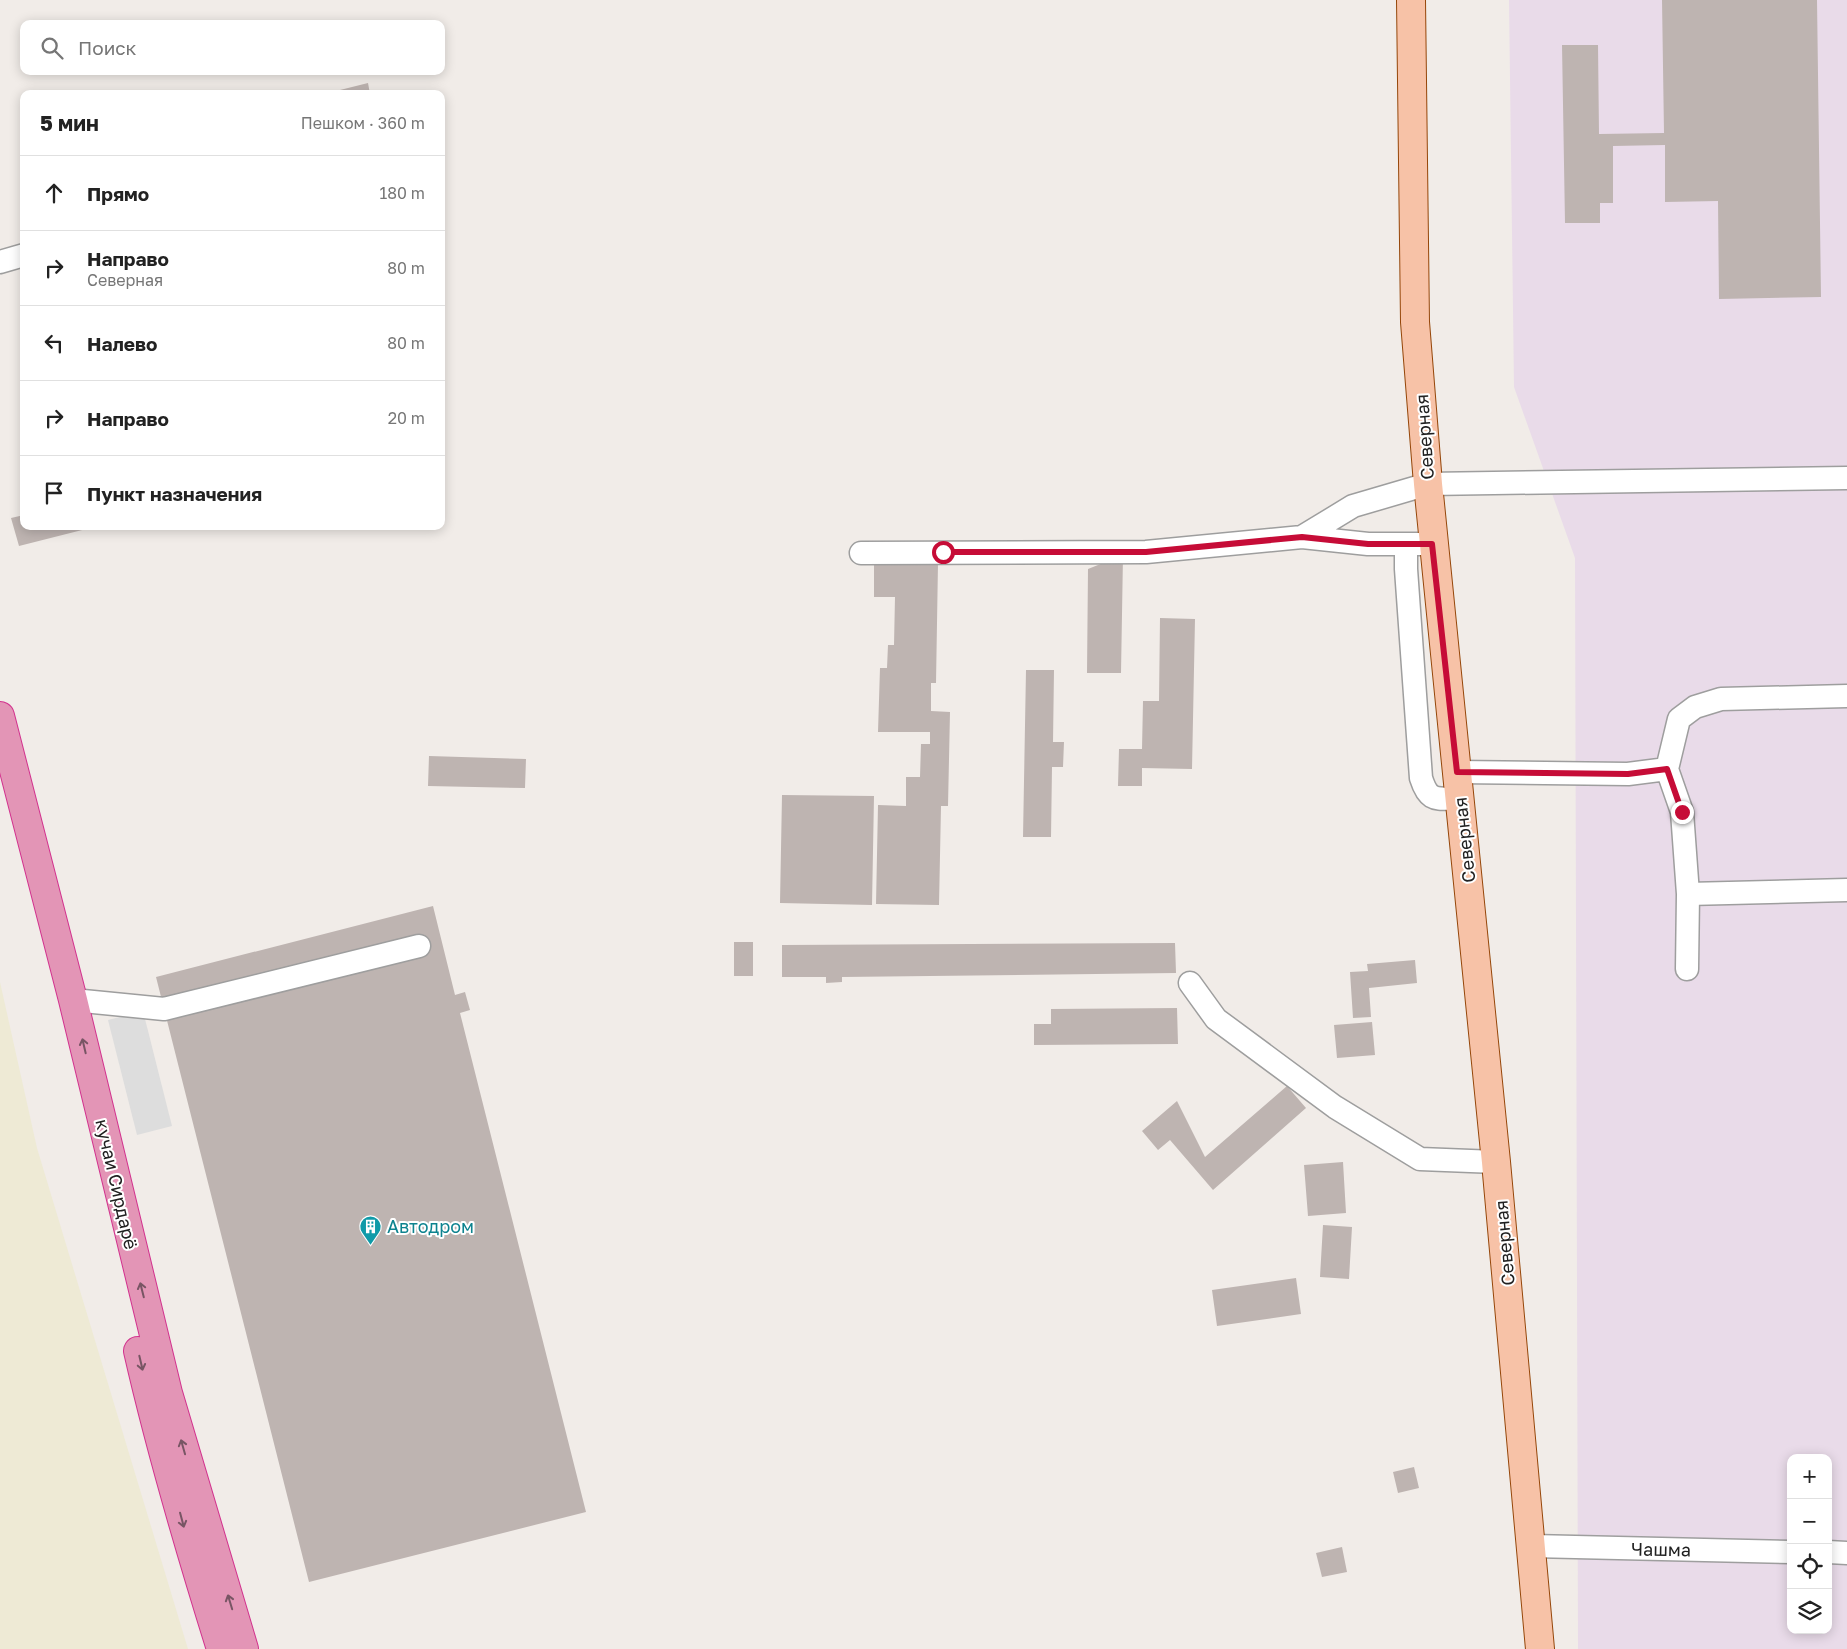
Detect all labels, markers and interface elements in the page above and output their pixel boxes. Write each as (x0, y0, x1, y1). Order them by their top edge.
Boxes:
search box (20, 20, 445, 75)
icon: search (38, 34, 66, 62)
text: Поиск (78, 36, 137, 59)
text: 5 мин (40, 110, 99, 136)
text: Пешком · 360 m (301, 113, 425, 133)
icon: ahead (40, 179, 68, 207)
text: Прямо (87, 182, 149, 205)
text: 180 m (379, 183, 425, 203)
text: Направо (87, 247, 169, 270)
icon: right (40, 254, 68, 282)
text: 80 m (387, 258, 425, 278)
text: Северная (87, 270, 163, 290)
icon: left (40, 329, 68, 357)
text: Налево (87, 332, 157, 355)
text: 80 m (387, 333, 425, 353)
street label: Северная (1410, 393, 1438, 481)
icon: right (40, 404, 68, 432)
text: Направо (87, 407, 169, 430)
text: 20 m (388, 408, 425, 428)
icon: arrive (40, 479, 68, 507)
text: Пункт назначения (87, 482, 262, 505)
route start (932, 541, 955, 564)
street label: Северная (1449, 796, 1479, 884)
route end (1671, 801, 1694, 824)
one-way arrow (79, 1039, 88, 1055)
street label: кучаи Сирдарё (91, 1117, 143, 1251)
street label: Северная (1489, 1199, 1519, 1287)
building icon: Автодром (359, 1214, 383, 1245)
place label: Автодром (387, 1215, 474, 1237)
one-way arrow (137, 1282, 146, 1298)
one-way arrow (137, 1355, 146, 1371)
one-way arrow (178, 1439, 188, 1455)
map controls (1787, 1454, 1832, 1634)
button: + (1787, 1454, 1832, 1499)
button: − (1787, 1499, 1832, 1544)
one-way arrow (178, 1512, 187, 1528)
street label: Чашма (1631, 1537, 1691, 1561)
button: locate (1787, 1544, 1832, 1589)
button: layers (1787, 1589, 1832, 1634)
one-way arrow (224, 1595, 234, 1611)

